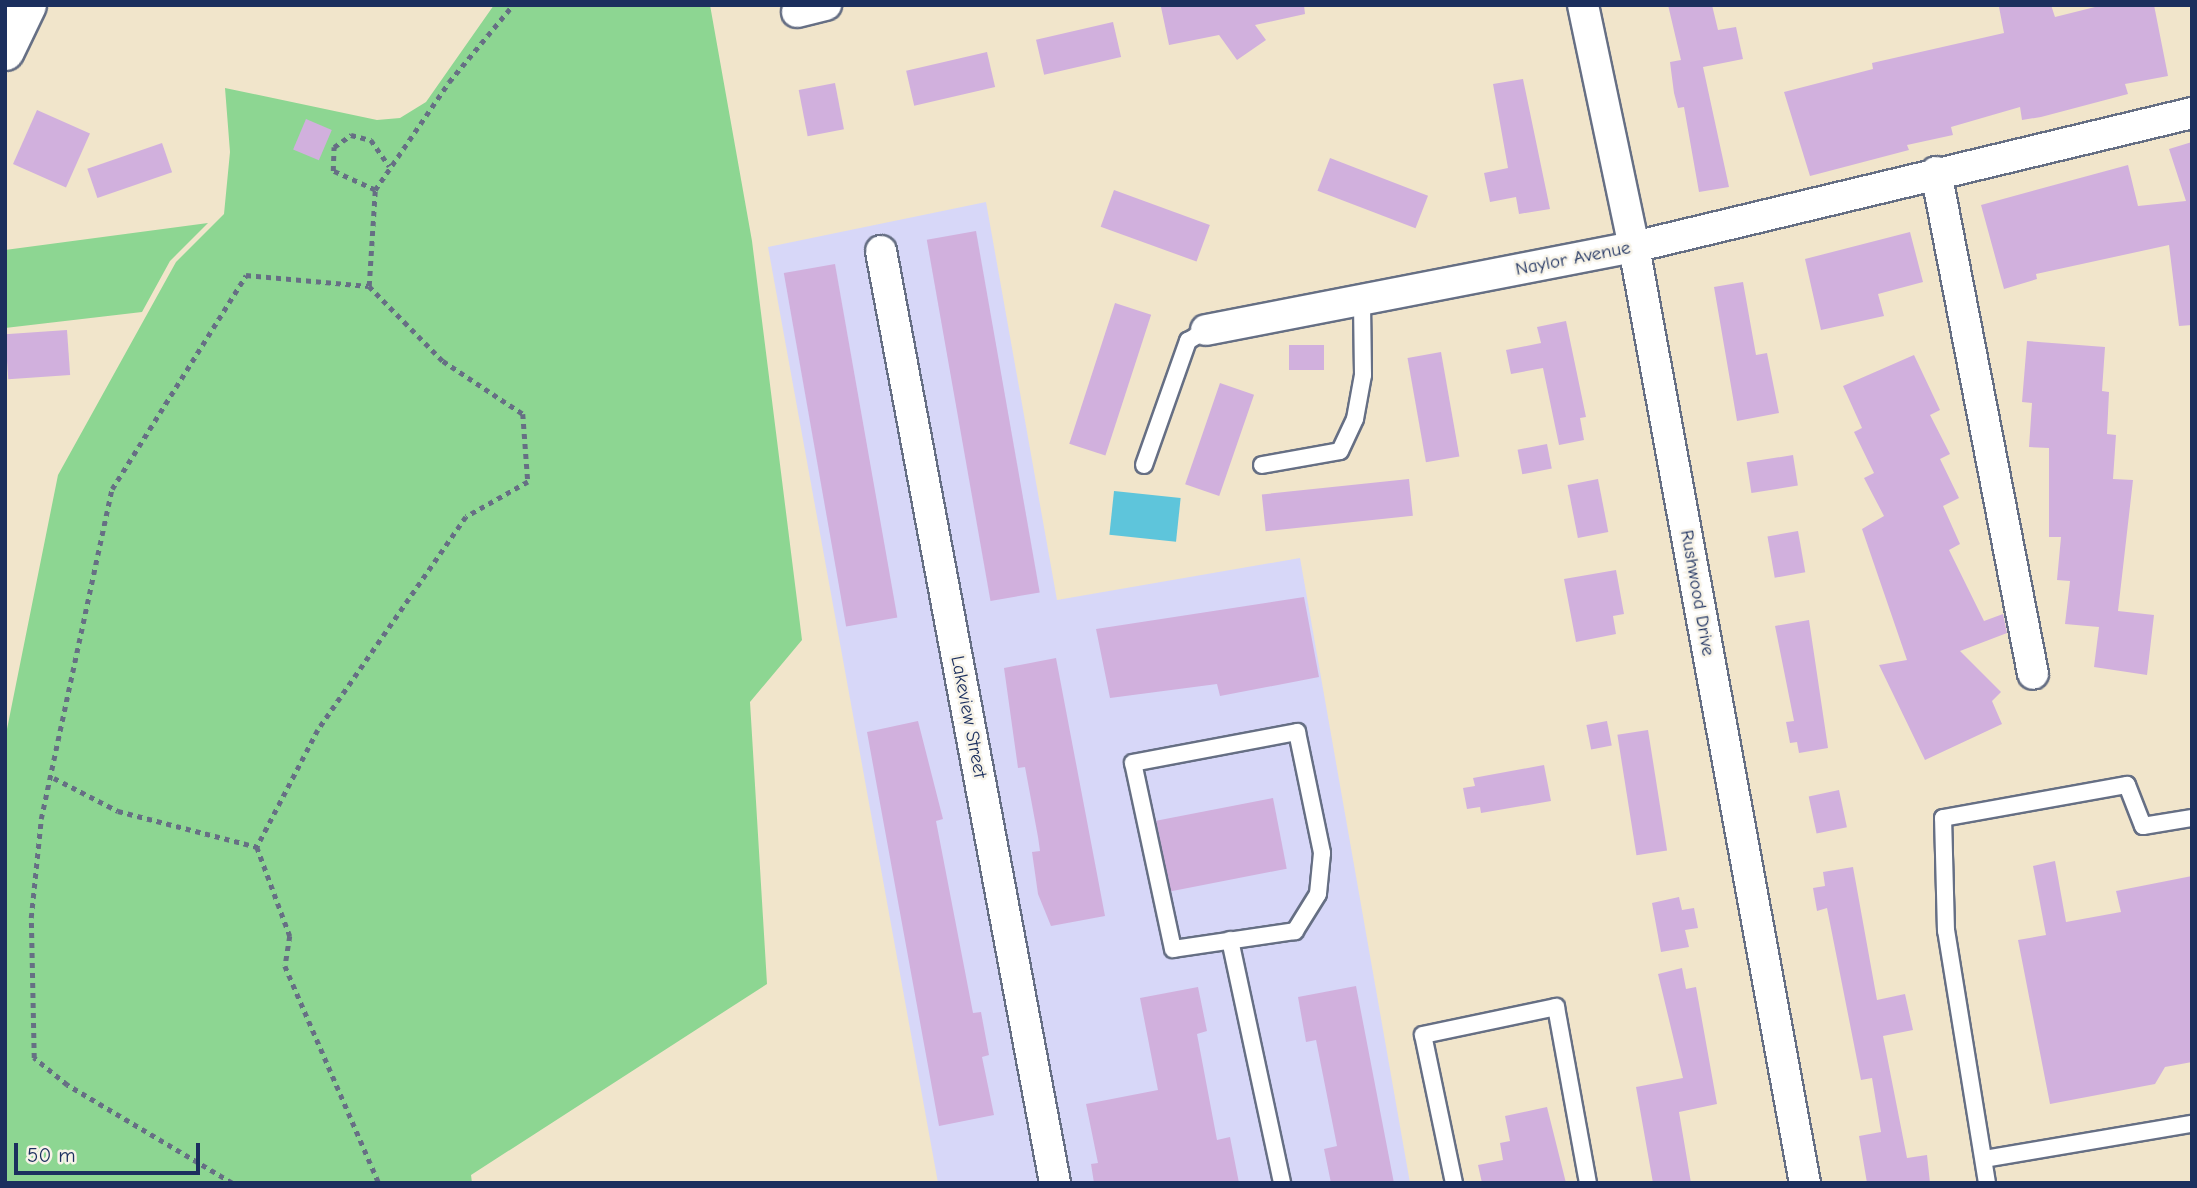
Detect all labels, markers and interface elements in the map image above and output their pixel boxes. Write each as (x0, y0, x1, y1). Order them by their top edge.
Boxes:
street label: Naylor Avenue (1514, 237, 1632, 281)
street label: Rushwood Drive (1675, 528, 1719, 658)
street label: Lakeview Street (945, 654, 991, 780)
scale bar (18, 1128, 203, 1172)
text: 50 m (27, 1143, 76, 1167)

